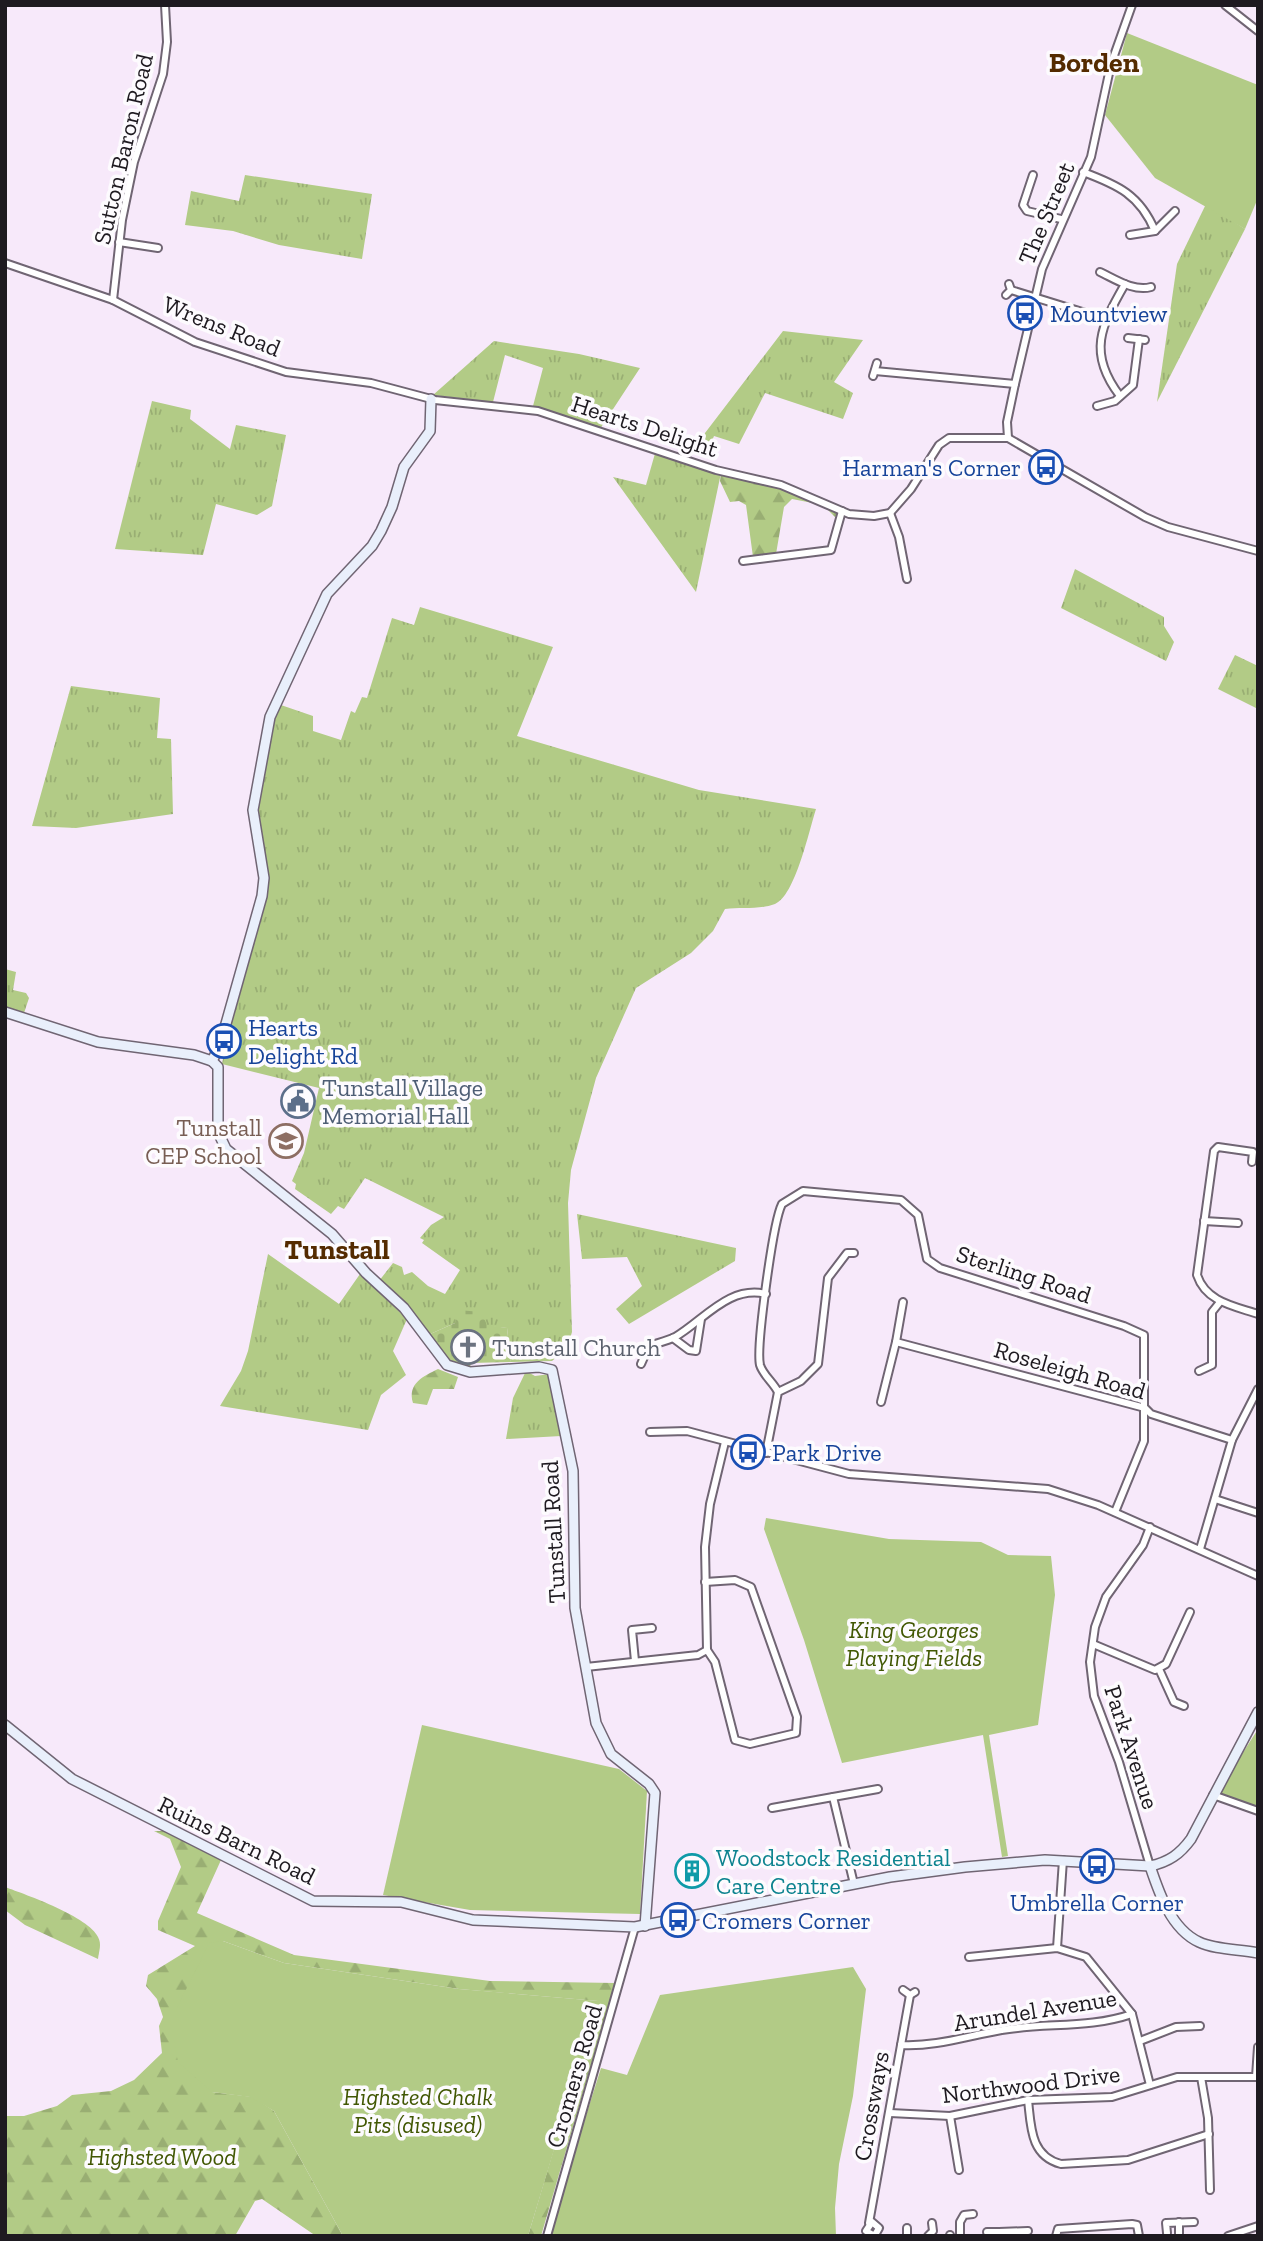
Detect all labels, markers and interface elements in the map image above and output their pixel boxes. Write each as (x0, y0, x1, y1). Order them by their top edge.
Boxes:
district label: Borden (1049, 46, 1140, 79)
street label: Sutton Baron Road (87, 51, 159, 247)
street label: The Street (1011, 157, 1081, 269)
street label: Wrens Road (159, 289, 285, 363)
bus stop icon: Mountview (1006, 294, 1044, 332)
place label: Mountview (1050, 299, 1168, 328)
street label: Hearts Delight (568, 389, 722, 463)
bus stop icon: Harman's Corner (1027, 448, 1065, 486)
place label: Harman's Corner (842, 453, 1021, 482)
place label: Hearts Delight Rd (248, 1013, 358, 1070)
bus stop icon: Hearts Delight Rd (205, 1022, 243, 1060)
place label: Tunstall Village Memorial Hall (322, 1073, 483, 1130)
public building icon: Tunstall Village Memorial Hall (279, 1082, 317, 1120)
place label: Tunstall CEP School (145, 1113, 262, 1170)
school or university icon: Tunstall CEP School (267, 1122, 305, 1160)
district label: Tunstall (284, 1233, 390, 1266)
street label: Sterling Road (953, 1239, 1095, 1309)
church icon: Tunstall Church (449, 1328, 487, 1366)
place label: Tunstall Church (492, 1333, 661, 1362)
street label: Roseleigh Road (991, 1335, 1149, 1405)
bus stop icon: Park Drive (729, 1433, 767, 1471)
place label: Park Drive (772, 1438, 882, 1467)
street label: Tunstall Road (535, 1460, 571, 1604)
park label: King Georges Playing Fields (846, 1615, 982, 1672)
street label: Park Avenue (1098, 1681, 1166, 1813)
street label: Ruins Barn Road (153, 1789, 321, 1891)
place label: Woodstock Residential Care Centre (716, 1843, 951, 1900)
bus stop icon: Umbrella Corner (1078, 1847, 1116, 1885)
building icon: Woodstock Residential Care Centre (673, 1852, 711, 1890)
place label: Umbrella Corner (1010, 1888, 1184, 1917)
bus stop icon: Cromers Corner (659, 1901, 697, 1939)
place label: Cromers Corner (702, 1906, 871, 1935)
street label: Arundel Avenue (952, 1983, 1118, 2037)
street label: Cromers Road (540, 2001, 608, 2151)
street label: Crossways (847, 2049, 895, 2163)
street label: Northwood Drive (940, 2059, 1122, 2109)
park label: Highsted Chalk Pits (disused) (343, 2082, 493, 2139)
park label: Highsted Wood (87, 2142, 237, 2171)

